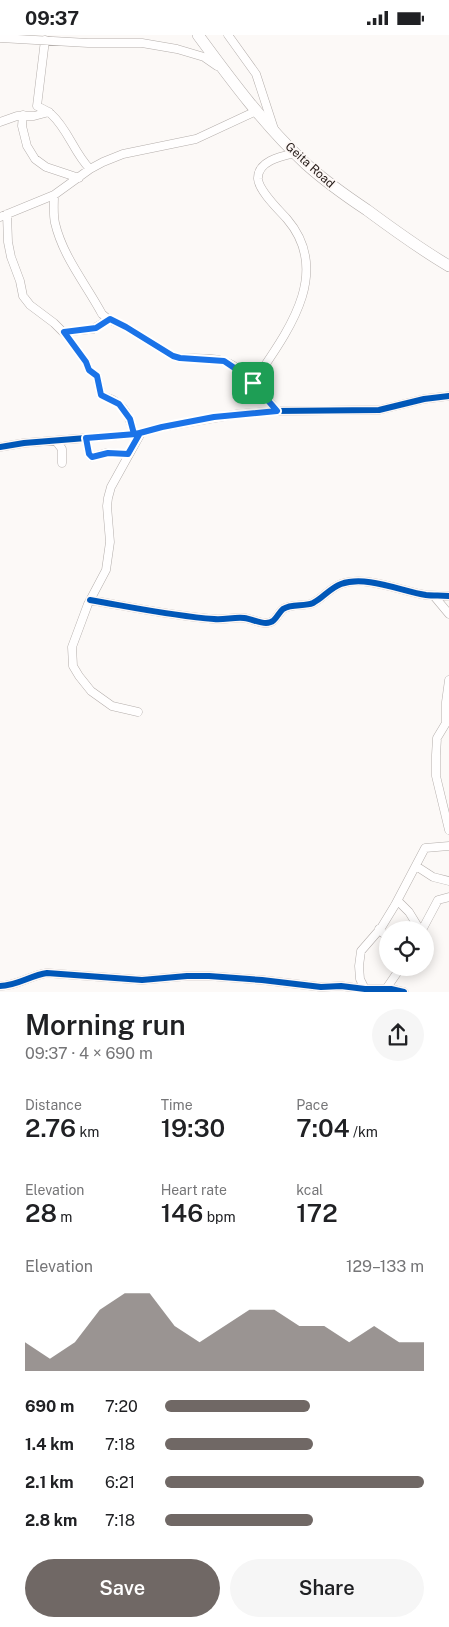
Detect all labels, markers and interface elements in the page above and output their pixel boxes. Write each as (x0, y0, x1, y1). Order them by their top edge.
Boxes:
text: 09:37 (25, 7, 79, 29)
street label: Geita Road (283, 139, 337, 191)
pin (232, 362, 274, 404)
icon: arrive (239, 369, 267, 397)
map controls (379, 921, 434, 976)
button: locate (379, 921, 434, 976)
text: Morning run (25, 1008, 186, 1041)
button: share (372, 1009, 424, 1061)
text: 09:37 · 4 × 690 m (25, 1044, 153, 1063)
text: Distance (25, 1097, 82, 1113)
text: Time (161, 1097, 193, 1113)
text: Pace (296, 1097, 328, 1113)
text: 2.76 (25, 1113, 76, 1143)
text: 19:30 (161, 1113, 225, 1143)
text: 7:04 (296, 1113, 350, 1143)
text: km (76, 1124, 99, 1140)
text: /km (350, 1124, 378, 1140)
text: Elevation (25, 1182, 84, 1198)
text: Heart rate (161, 1182, 227, 1198)
text: kcal (296, 1182, 323, 1198)
text: 28 (25, 1198, 57, 1228)
text: 146 (161, 1198, 203, 1228)
text: 172 (296, 1198, 338, 1228)
text: m (57, 1209, 72, 1225)
text: bpm (203, 1209, 236, 1225)
text: Elevation (25, 1257, 93, 1276)
text: 129–133 m (346, 1257, 424, 1276)
text: 690 m (25, 1397, 74, 1416)
text: 7:20 (105, 1397, 138, 1416)
text: 1.4 km (25, 1435, 74, 1454)
text: 7:18 (105, 1435, 135, 1454)
text: 2.1 km (25, 1473, 74, 1492)
text: 6:21 (105, 1473, 135, 1492)
text: 2.8 km (25, 1511, 77, 1530)
text: 7:18 (105, 1511, 135, 1530)
button: Save (25, 1559, 220, 1617)
button: Share (230, 1559, 424, 1617)

